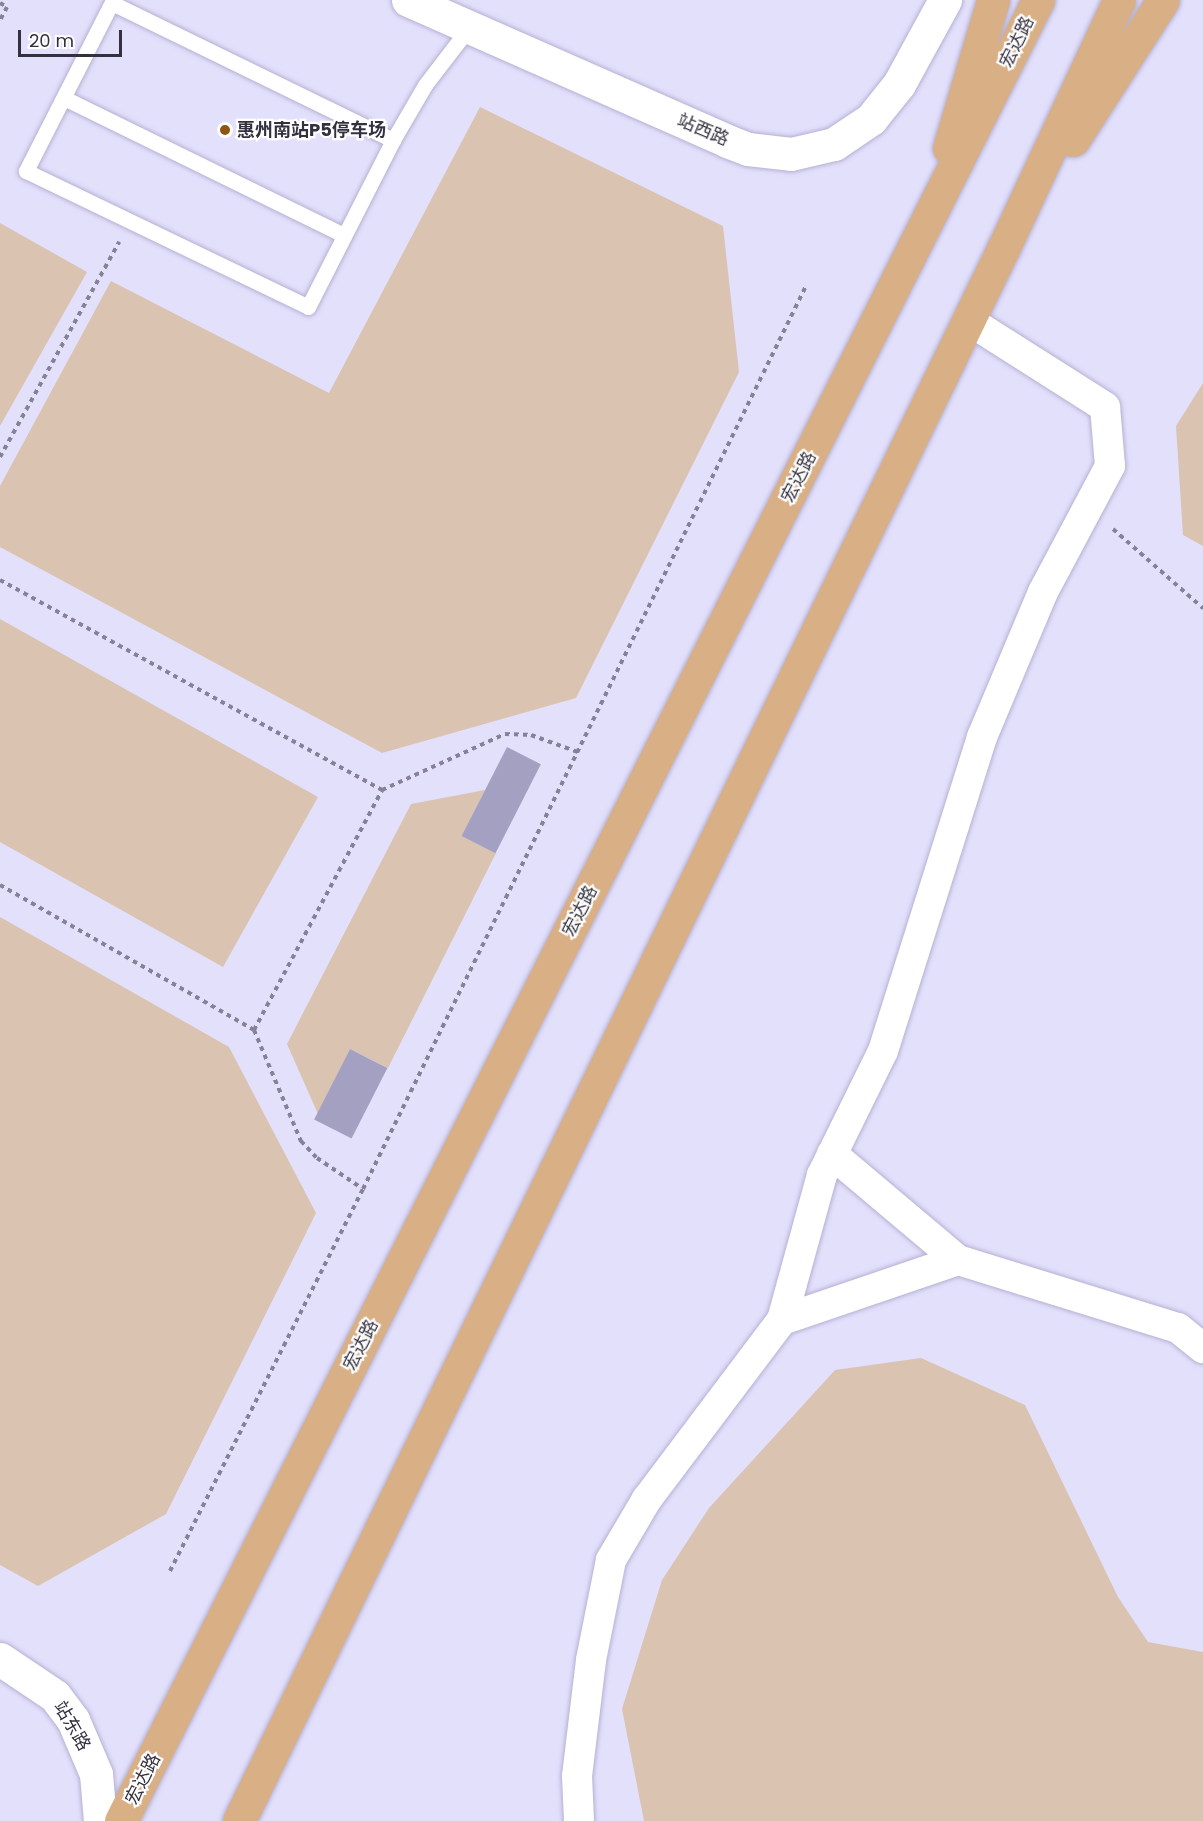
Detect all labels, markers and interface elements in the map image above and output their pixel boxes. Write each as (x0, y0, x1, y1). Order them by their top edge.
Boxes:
street label: 宏达路 (995, 13, 1039, 71)
scale bar (21, 18, 124, 56)
text: 20 m (29, 28, 74, 53)
street label: 站西路 (674, 110, 732, 150)
place label: 惠州南站P5停车场 (237, 119, 386, 141)
marker: 惠州南站P5停车场 (218, 123, 232, 137)
street label: 宏达路 (777, 448, 821, 506)
street label: 宏达路 (558, 882, 602, 940)
street label: 宏达路 (339, 1316, 383, 1374)
street label: 站东路 (49, 1697, 95, 1755)
street label: 宏达路 (121, 1750, 165, 1808)

